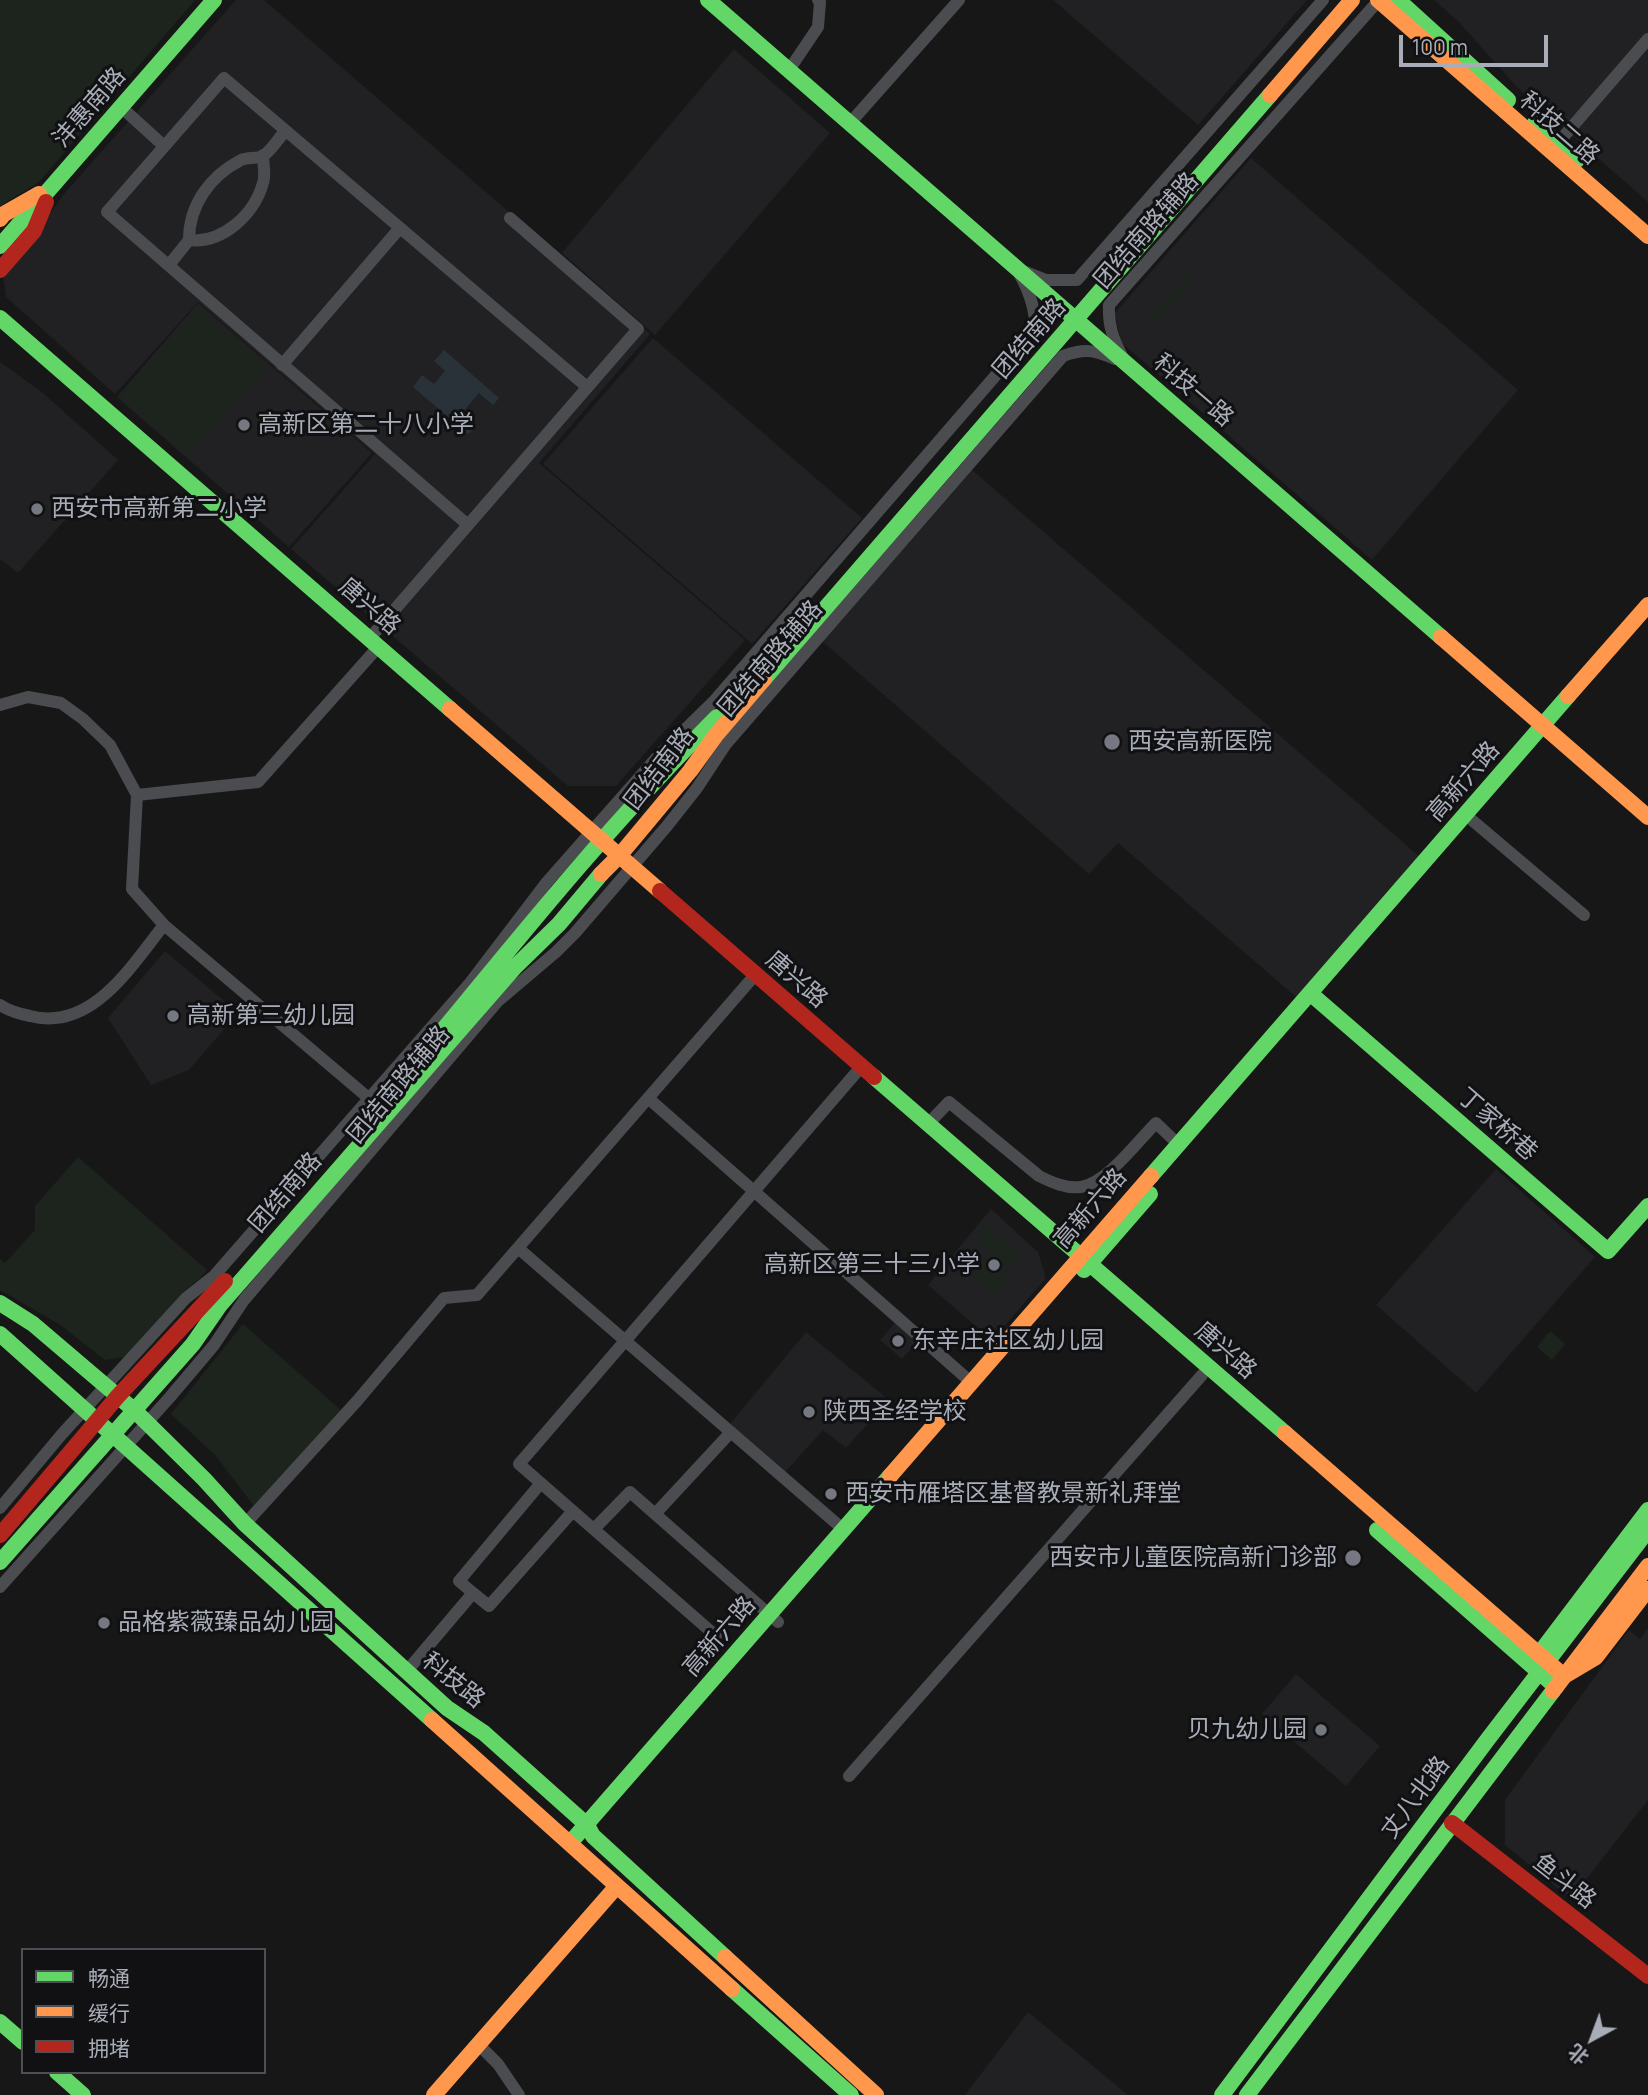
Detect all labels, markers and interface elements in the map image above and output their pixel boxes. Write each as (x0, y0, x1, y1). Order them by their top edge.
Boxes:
scale bar (1403, 21, 1552, 65)
text: 100 m (1412, 33, 1468, 61)
street label: 沣惠南路 (48, 62, 132, 154)
street label: 科技二路 (1513, 87, 1605, 171)
street label: 团结南路辅路 (1089, 167, 1205, 295)
street label: 团结南路 (988, 293, 1072, 385)
street label: 科技一路 (1147, 349, 1239, 433)
place label: 高新区第二十八小学 (258, 411, 474, 439)
marker: 高新区第二十八小学 (236, 417, 252, 433)
place label: 西安市高新第二小学 (51, 495, 267, 523)
marker: 西安市高新第二小学 (29, 501, 45, 517)
street label: 唐兴路 (332, 573, 406, 641)
street label: 团结南路辅路 (713, 595, 829, 723)
street label: 团结南路 (619, 722, 701, 816)
place label: 西安高新医院 (1128, 728, 1272, 756)
marker: 西安高新医院 (1102, 732, 1122, 752)
street label: 高新六路 (1422, 736, 1506, 828)
street label: 唐兴路 (759, 946, 833, 1014)
place label: 高新第三幼儿园 (187, 1002, 355, 1030)
marker: 高新第三幼儿园 (165, 1008, 181, 1024)
street label: 团结南路辅路 (342, 1021, 456, 1149)
street label: 丁家桥巷 (1451, 1083, 1543, 1167)
street label: 团结南路 (244, 1147, 328, 1239)
street label: 高新六路 (1049, 1163, 1133, 1255)
place label: 高新区第三十三小学 (764, 1251, 980, 1279)
marker: 高新区第三十三小学 (986, 1257, 1002, 1273)
street label: 唐兴路 (1188, 1317, 1262, 1385)
place label: 东辛庄社区幼儿园 (912, 1327, 1104, 1355)
marker: 东辛庄社区幼儿园 (890, 1333, 906, 1349)
place label: 陕西圣经学校 (823, 1398, 967, 1426)
marker: 陕西圣经学校 (801, 1404, 817, 1420)
place label: 西安市雁塔区基督教景新礼拜堂 (845, 1480, 1181, 1508)
marker: 西安市雁塔区基督教景新礼拜堂 (823, 1486, 839, 1502)
place label: 西安市儿童医院高新门诊部 (1049, 1544, 1337, 1572)
marker: 西安市儿童医院高新门诊部 (1343, 1548, 1363, 1568)
street label: 高新六路 (678, 1591, 762, 1683)
place label: 品格紫薇臻品幼儿园 (118, 1609, 334, 1637)
marker: 品格紫薇臻品幼儿园 (96, 1615, 112, 1631)
street label: 科技路 (416, 1647, 490, 1715)
place label: 贝九幼儿园 (1187, 1716, 1307, 1744)
marker: 贝九幼儿园 (1313, 1722, 1329, 1738)
street label: 丈八北路 (1376, 1751, 1456, 1845)
street label: 鱼斗路 (1527, 1848, 1601, 1916)
legend (21, 1948, 266, 2074)
text: 畅通 (88, 1964, 130, 1992)
text: 缓行 (88, 1999, 130, 2027)
north arrow (1557, 2004, 1627, 2074)
text: 拥堵 (88, 2034, 130, 2062)
text: 北 (1563, 2039, 1594, 2071)

